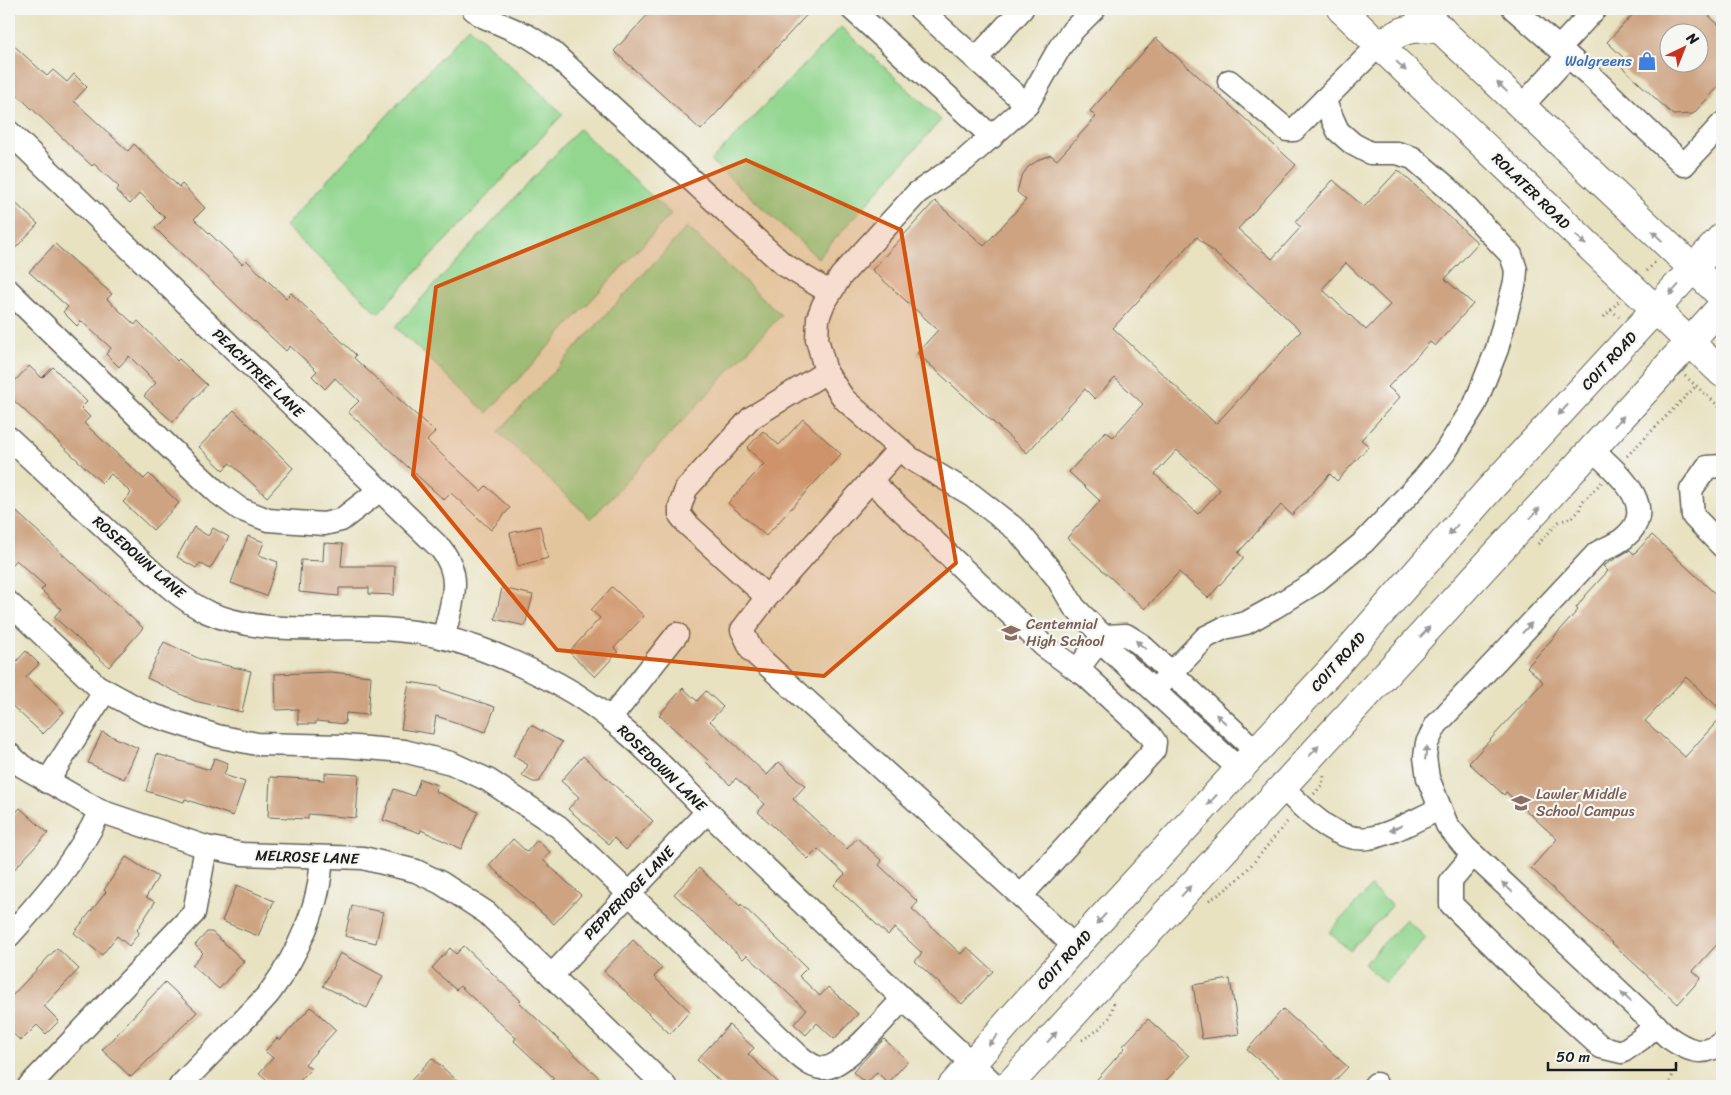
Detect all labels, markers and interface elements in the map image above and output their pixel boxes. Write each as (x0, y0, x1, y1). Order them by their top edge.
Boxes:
north arrow (1658, 22, 1708, 72)
text: N (1680, 26, 1705, 52)
place label: Walgreens (1565, 48, 1632, 74)
shop icon: Walgreens (1636, 50, 1658, 72)
one-way arrow (1395, 60, 1407, 72)
one-way arrow (1496, 81, 1508, 93)
street label: ROLATER ROAD (1485, 146, 1577, 236)
one-way arrow (1652, 230, 1664, 242)
one-way arrow (1575, 234, 1587, 246)
one-way arrow (1668, 283, 1680, 295)
street label: PEACHTREE LANE (206, 322, 311, 425)
street label: COIT ROAD (1575, 325, 1643, 397)
one-way arrow (1557, 404, 1569, 416)
one-way arrow (1613, 415, 1625, 427)
one-way arrow (1529, 507, 1541, 519)
street label: ROSEDOWN LANE (86, 509, 193, 606)
one-way arrow (1447, 524, 1459, 536)
place label: Centennial High School (1026, 611, 1105, 654)
school or university icon: Centennial High School (1000, 622, 1022, 644)
one-way arrow (1521, 622, 1533, 634)
street label: COIT ROAD (1304, 626, 1372, 698)
one-way arrow (1419, 626, 1431, 638)
one-way arrow (1134, 640, 1147, 651)
one-way arrow (1216, 713, 1228, 725)
street label: ROSEDOWN LANE (611, 718, 714, 819)
one-way arrow (1422, 744, 1430, 760)
one-way arrow (1308, 745, 1320, 757)
place label: Lawler Middle School Campus (1536, 781, 1636, 824)
school or university icon: Lawler Middle School Campus (1510, 792, 1532, 814)
one-way arrow (1206, 794, 1218, 806)
one-way arrow (1389, 824, 1403, 832)
street label: PEPPERIDGE LANE (577, 839, 682, 946)
street label: MELROSE LANE (255, 842, 361, 872)
one-way arrow (1500, 881, 1513, 892)
one-way arrow (1180, 884, 1191, 897)
one-way arrow (1095, 913, 1107, 925)
street label: COIT ROAD (1030, 924, 1098, 996)
one-way arrow (1620, 991, 1632, 1003)
one-way arrow (1046, 1032, 1058, 1044)
one-way arrow (987, 1034, 999, 1046)
scale bar (1548, 1040, 1676, 1072)
text: 50 m (1556, 1044, 1591, 1070)

